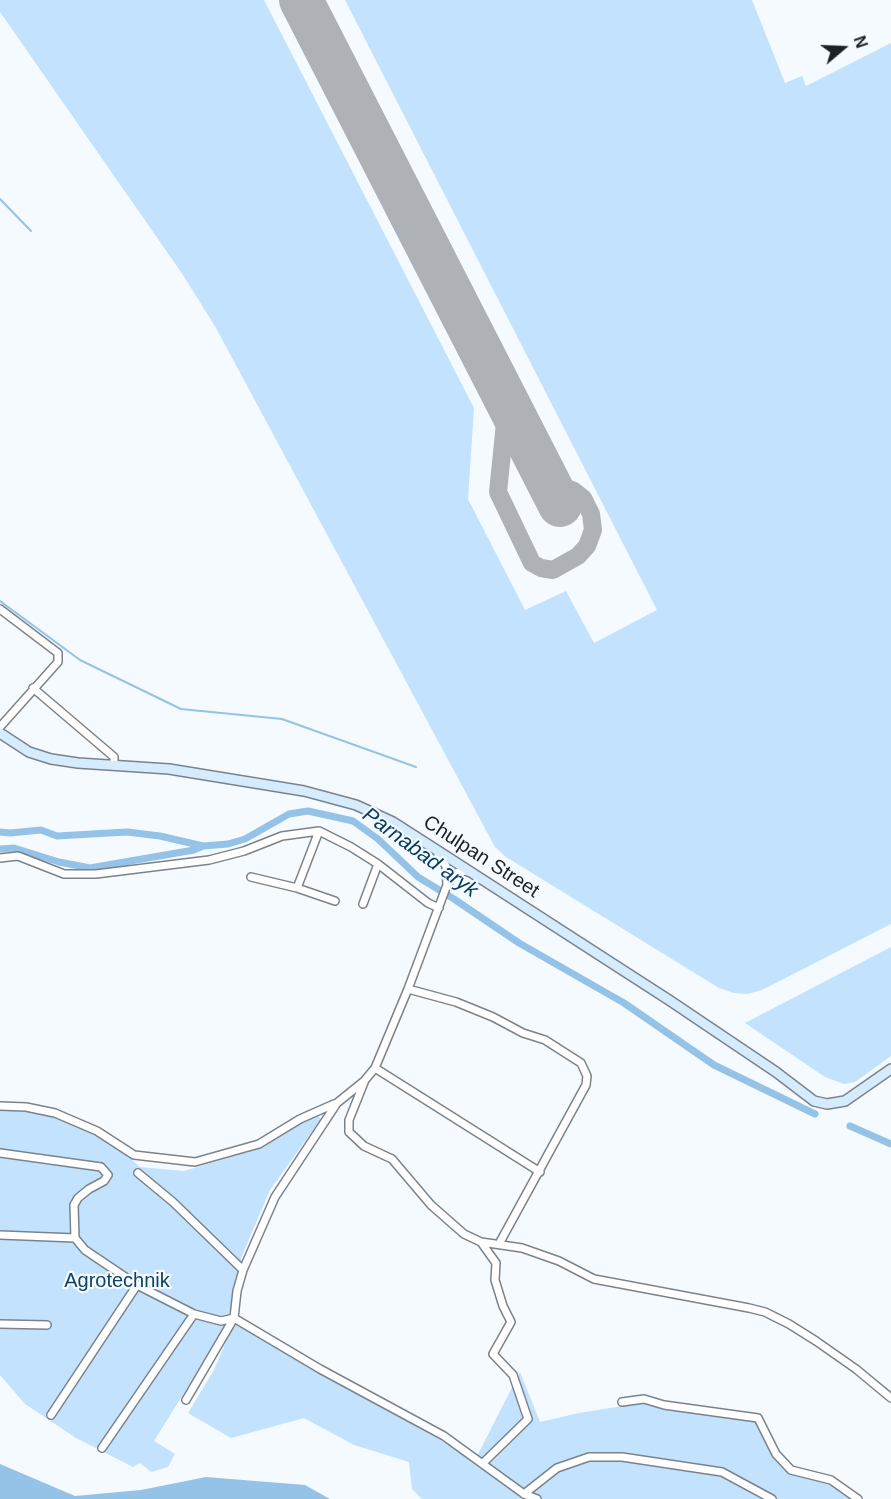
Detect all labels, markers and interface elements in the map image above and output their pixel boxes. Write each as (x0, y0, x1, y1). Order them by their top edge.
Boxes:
north arrow (813, 18, 873, 78)
text: N (851, 34, 870, 50)
water label: Parnabad aryk (357, 803, 483, 903)
street label: Chulpan Street (419, 811, 543, 903)
park label: Agrotechnik (64, 1269, 170, 1293)

